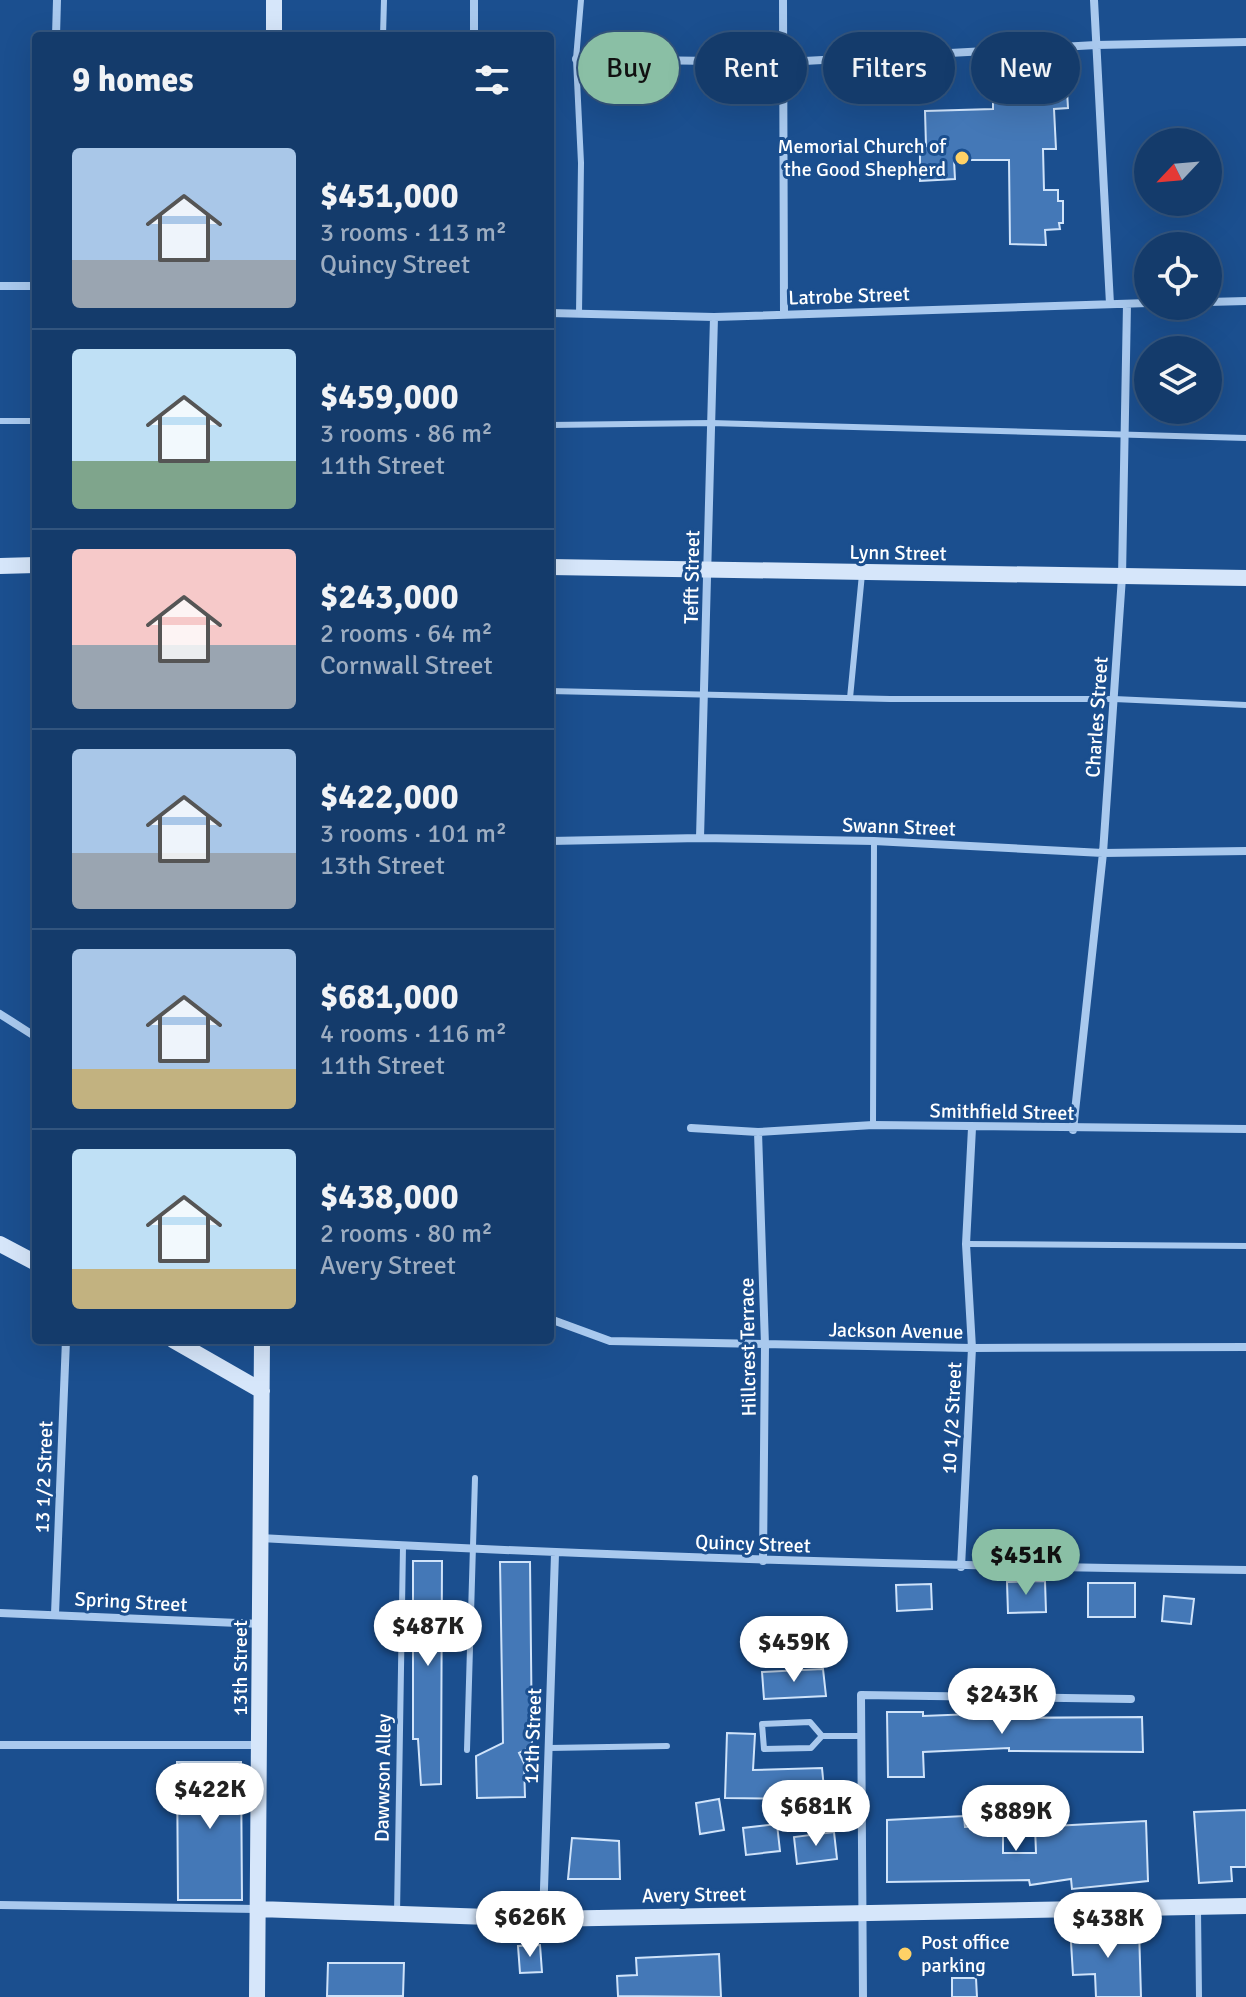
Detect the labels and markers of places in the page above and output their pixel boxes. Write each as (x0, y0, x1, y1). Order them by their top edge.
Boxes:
place label: Memorial Church of the Good Shepherd (777, 134, 947, 182)
marker: Memorial Church of the Good Shepherd (953, 149, 971, 167)
pin: $451K (970, 1529, 1082, 1597)
pin: $487K (372, 1600, 484, 1668)
pin: $459K (738, 1616, 850, 1684)
pin: $243K (946, 1668, 1058, 1736)
pin: $422K (154, 1763, 266, 1831)
pin: $681K (760, 1780, 872, 1848)
pin: $889K (960, 1785, 1072, 1853)
pin: $626K (474, 1891, 586, 1959)
pin: $438K (1052, 1892, 1164, 1960)
place label: Post office parking (921, 1930, 1010, 1978)
marker: Post office parking (896, 1945, 914, 1963)

